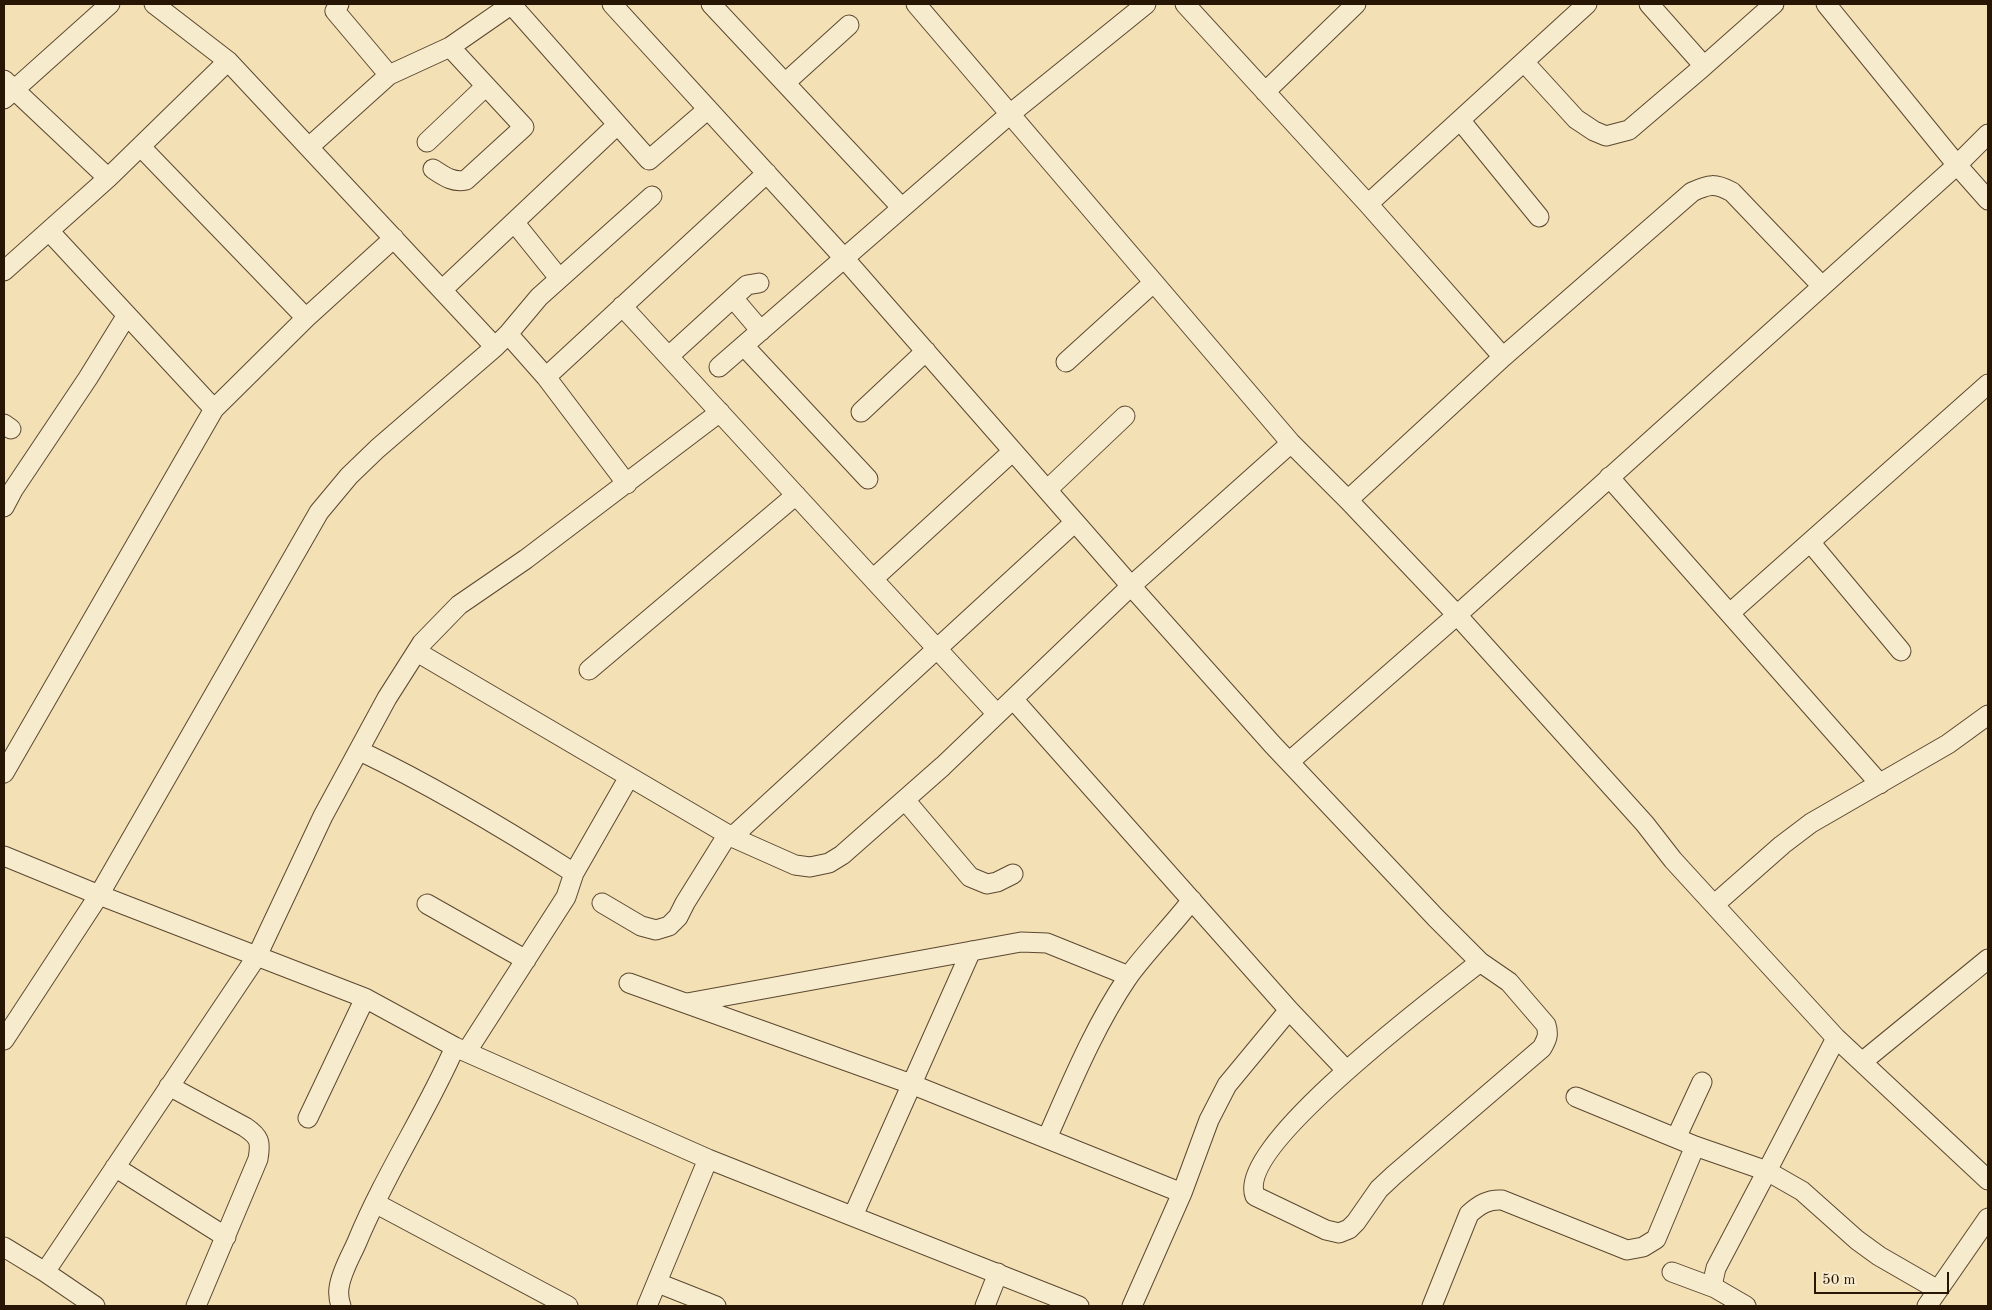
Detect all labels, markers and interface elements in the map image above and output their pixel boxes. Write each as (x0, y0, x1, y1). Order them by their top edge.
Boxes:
scale bar (1817, 1262, 1952, 1294)
text: 50 m (1822, 1273, 1856, 1288)

